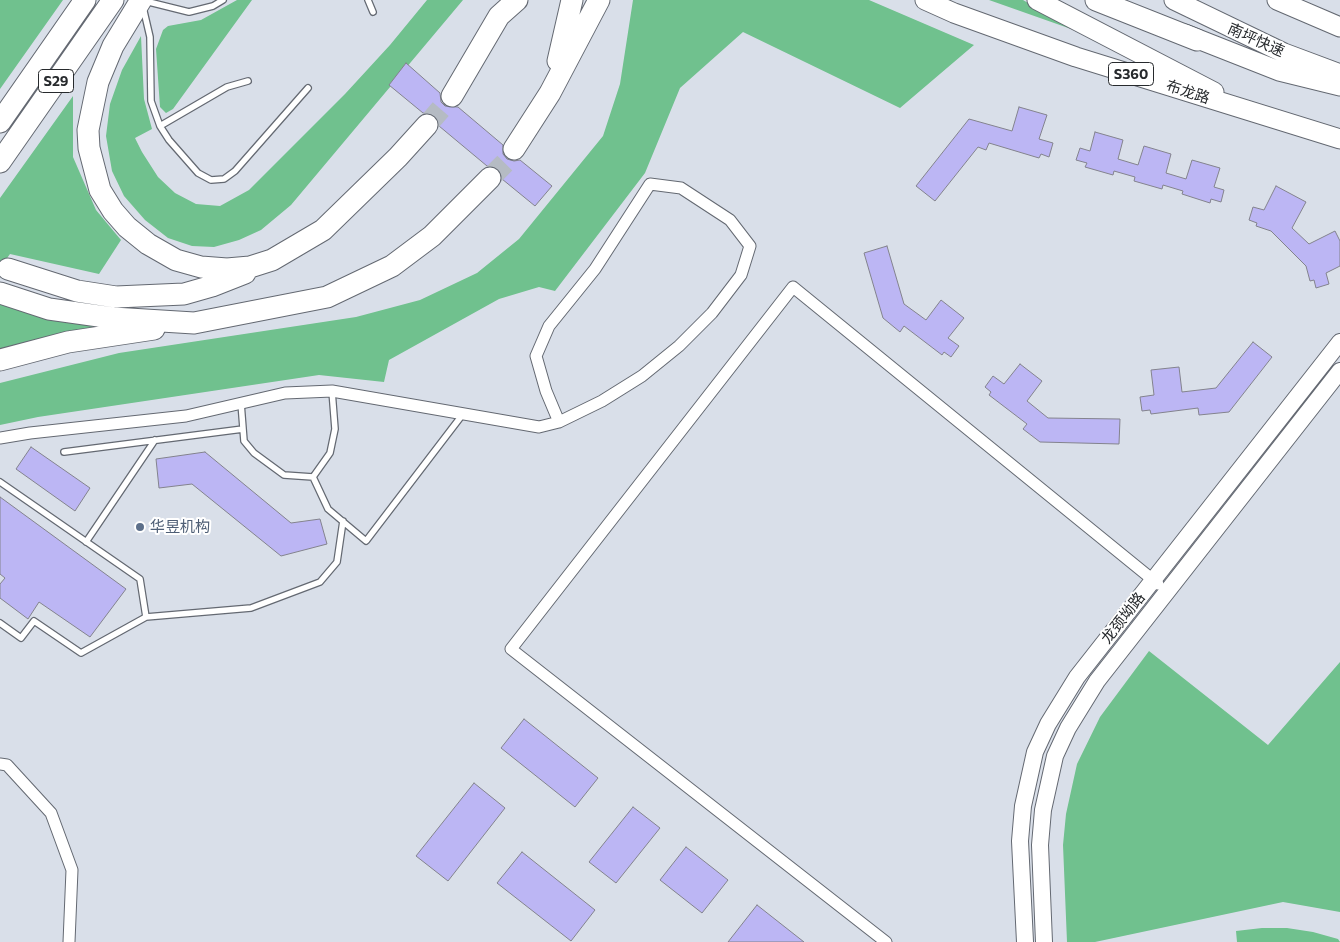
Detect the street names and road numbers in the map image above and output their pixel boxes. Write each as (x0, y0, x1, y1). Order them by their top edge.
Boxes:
street label: 南坪快速 (1225, 20, 1287, 60)
road number: S360 (1108, 62, 1154, 86)
road number: S29 (38, 70, 74, 92)
street label: 布龙路 (1164, 76, 1212, 108)
street label: 龙颈坳路 (1097, 589, 1149, 647)

